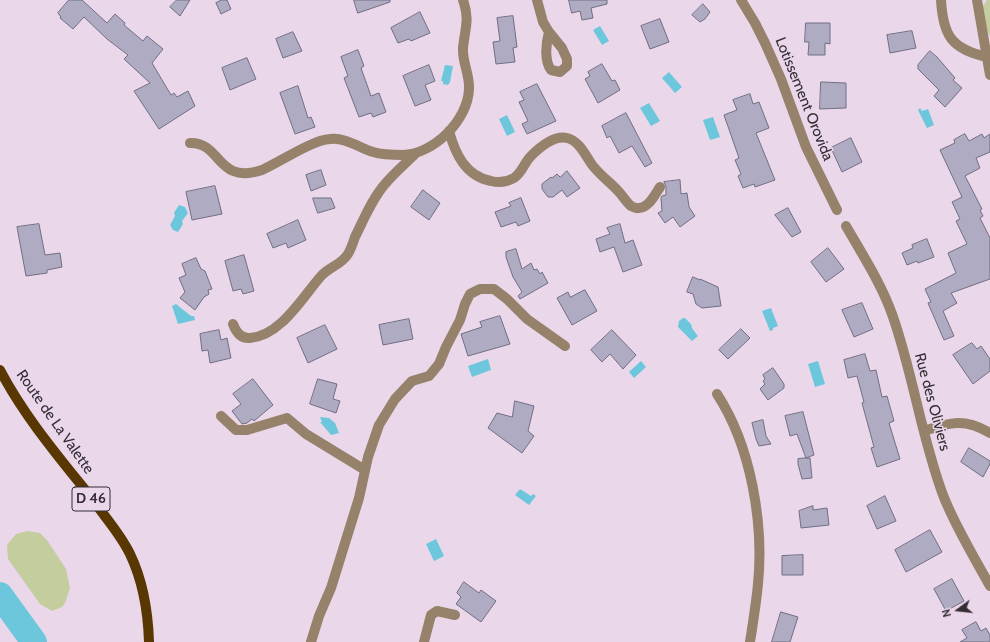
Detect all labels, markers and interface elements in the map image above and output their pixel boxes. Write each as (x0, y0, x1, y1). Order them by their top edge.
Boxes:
street label: Lotissement Orovida (771, 35, 837, 163)
street label: Rue des Oliviers (910, 351, 954, 453)
street label: Route de La Valette (12, 366, 98, 478)
road number: D 46 (72, 487, 110, 511)
north arrow (938, 590, 978, 630)
text: N (939, 608, 954, 619)

